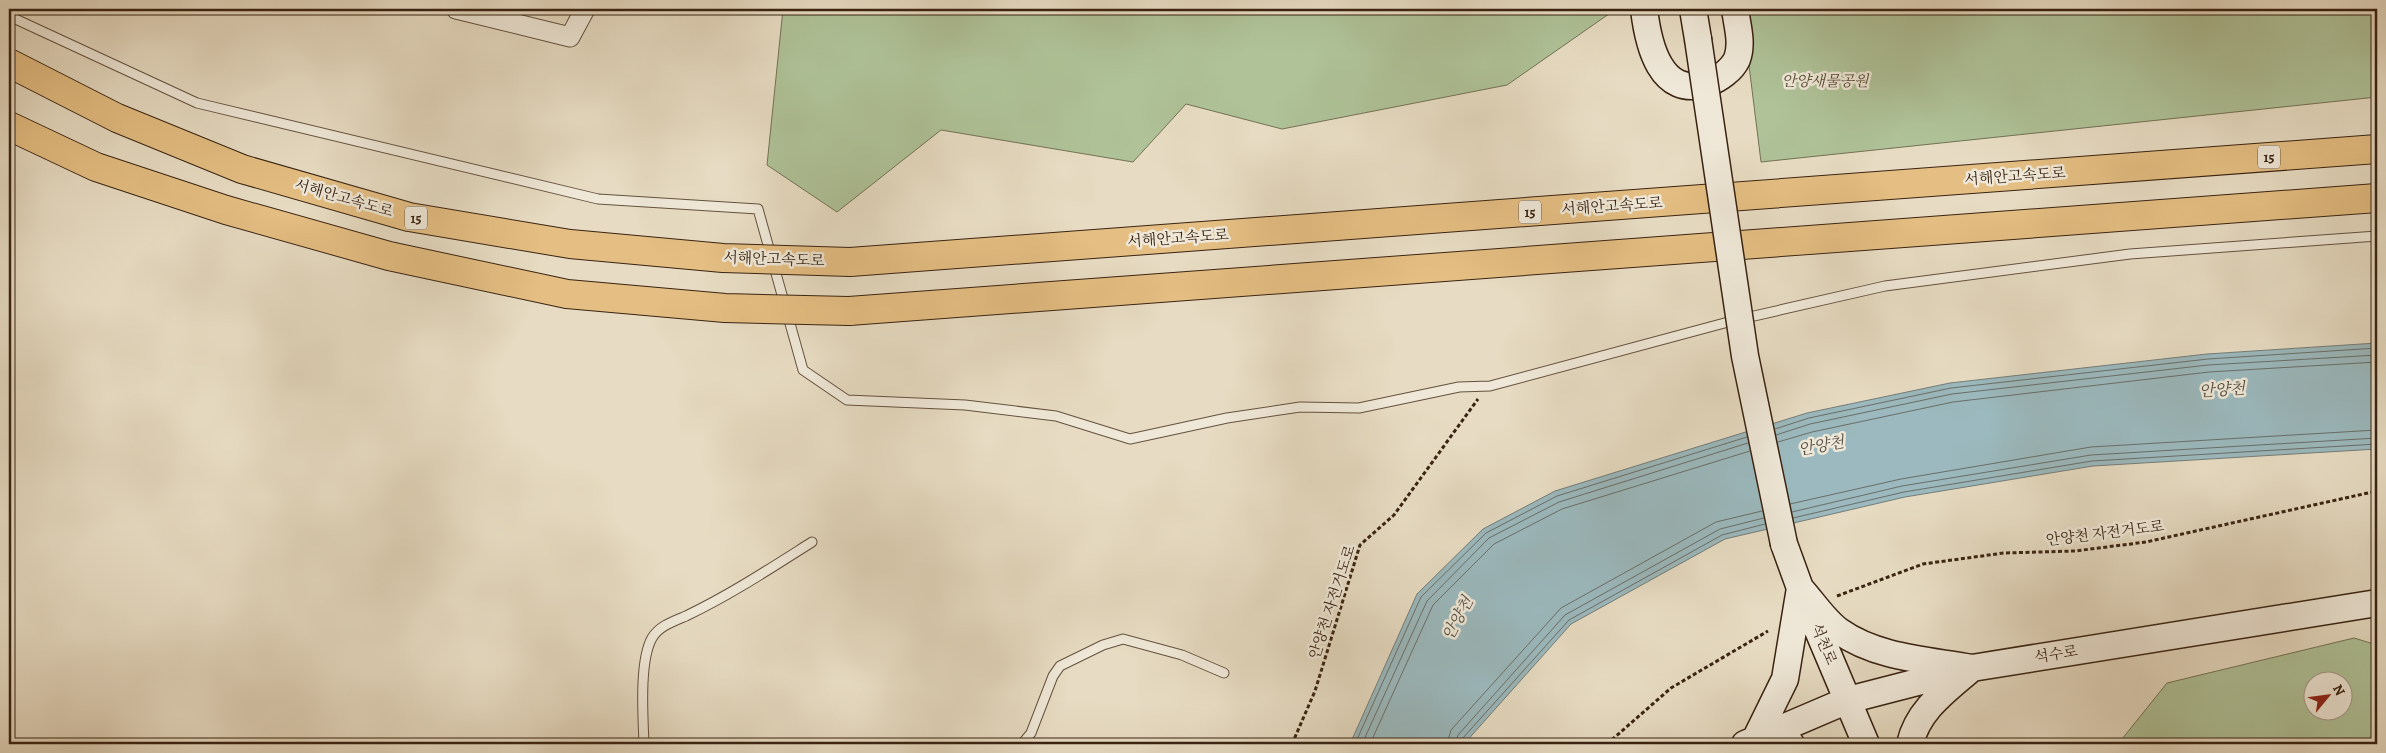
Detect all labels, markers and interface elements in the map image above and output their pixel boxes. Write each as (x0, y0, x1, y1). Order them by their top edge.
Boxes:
park label: 안양새물공원 (1782, 71, 1870, 91)
road number: 15 (2258, 146, 2280, 168)
street label: 서해안고속도로 (1964, 162, 2067, 190)
street label: 서해안고속도로 (292, 174, 396, 222)
street label: 서해안고속도로 (1561, 192, 1664, 220)
road number: 15 (1519, 200, 1541, 223)
road number: 15 (405, 207, 427, 230)
street label: 서해안고속도로 (1127, 224, 1230, 252)
street label: 서해안고속도로 (723, 247, 826, 271)
water label: 안양천 (2198, 377, 2248, 403)
water label: 안양천 (1796, 431, 1847, 461)
street label: 안양천 자전거도로 (2045, 516, 2166, 550)
street label: 안양천 자전거도로 (1304, 542, 1360, 662)
water label: 안양천 (1437, 591, 1479, 644)
street label: 석천로 (1806, 620, 1842, 668)
street label: 석수로 (2033, 641, 2080, 667)
north arrow (2304, 670, 2354, 720)
text: N (2328, 681, 2350, 699)

